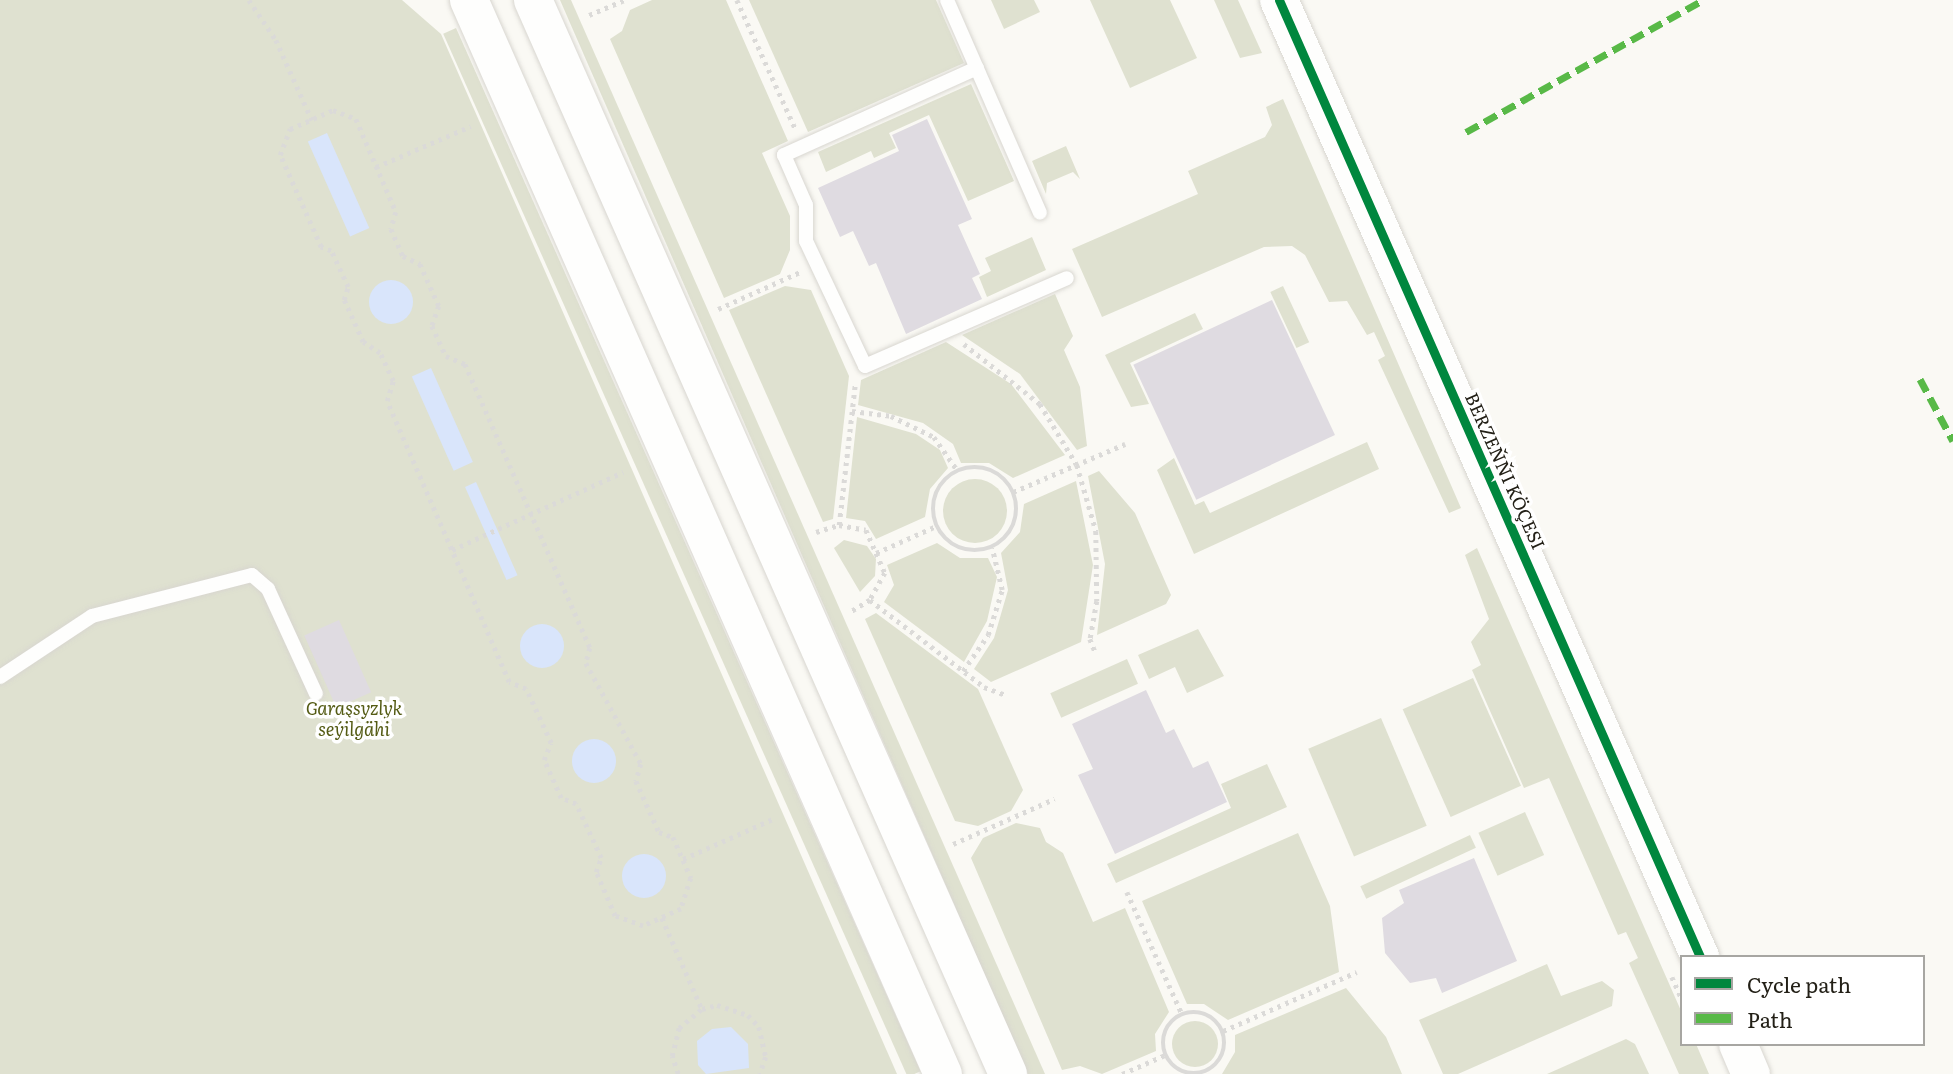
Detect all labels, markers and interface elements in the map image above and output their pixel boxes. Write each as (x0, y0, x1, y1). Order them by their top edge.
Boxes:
street label: BERZEŇŇI KÖÇESI (1461, 389, 1549, 553)
park label: Garaşsyzlyk seýilgähi (306, 698, 402, 740)
legend (1680, 955, 1925, 1046)
text: Cycle path (1747, 968, 1851, 999)
text: Path (1747, 1003, 1793, 1034)

